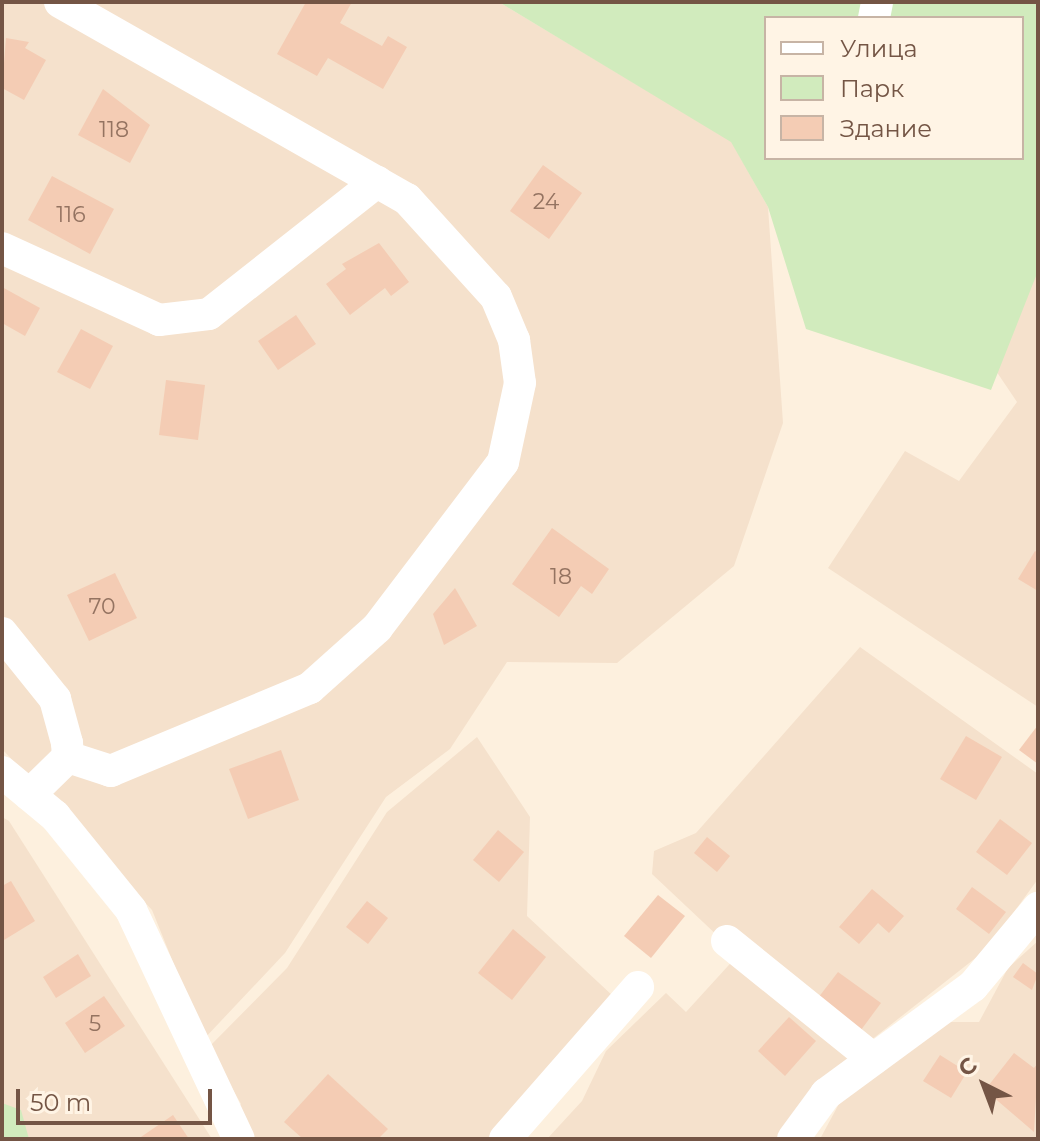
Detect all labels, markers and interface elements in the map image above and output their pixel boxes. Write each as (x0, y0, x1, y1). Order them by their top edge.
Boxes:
legend (764, 16, 1024, 160)
text: Улица (840, 34, 918, 63)
text: Парк (840, 74, 904, 103)
text: Здание (840, 114, 932, 143)
house number: 118 (99, 117, 129, 143)
house number: 24 (533, 189, 559, 215)
house number: 116 (56, 202, 86, 228)
house number: 18 (550, 564, 572, 590)
house number: 70 (88, 594, 116, 620)
house number: 5 (89, 1011, 101, 1037)
north arrow (944, 1045, 1024, 1125)
text: С (953, 1051, 983, 1082)
scale bar (20, 1073, 216, 1123)
text: 50 m (30, 1088, 91, 1117)

